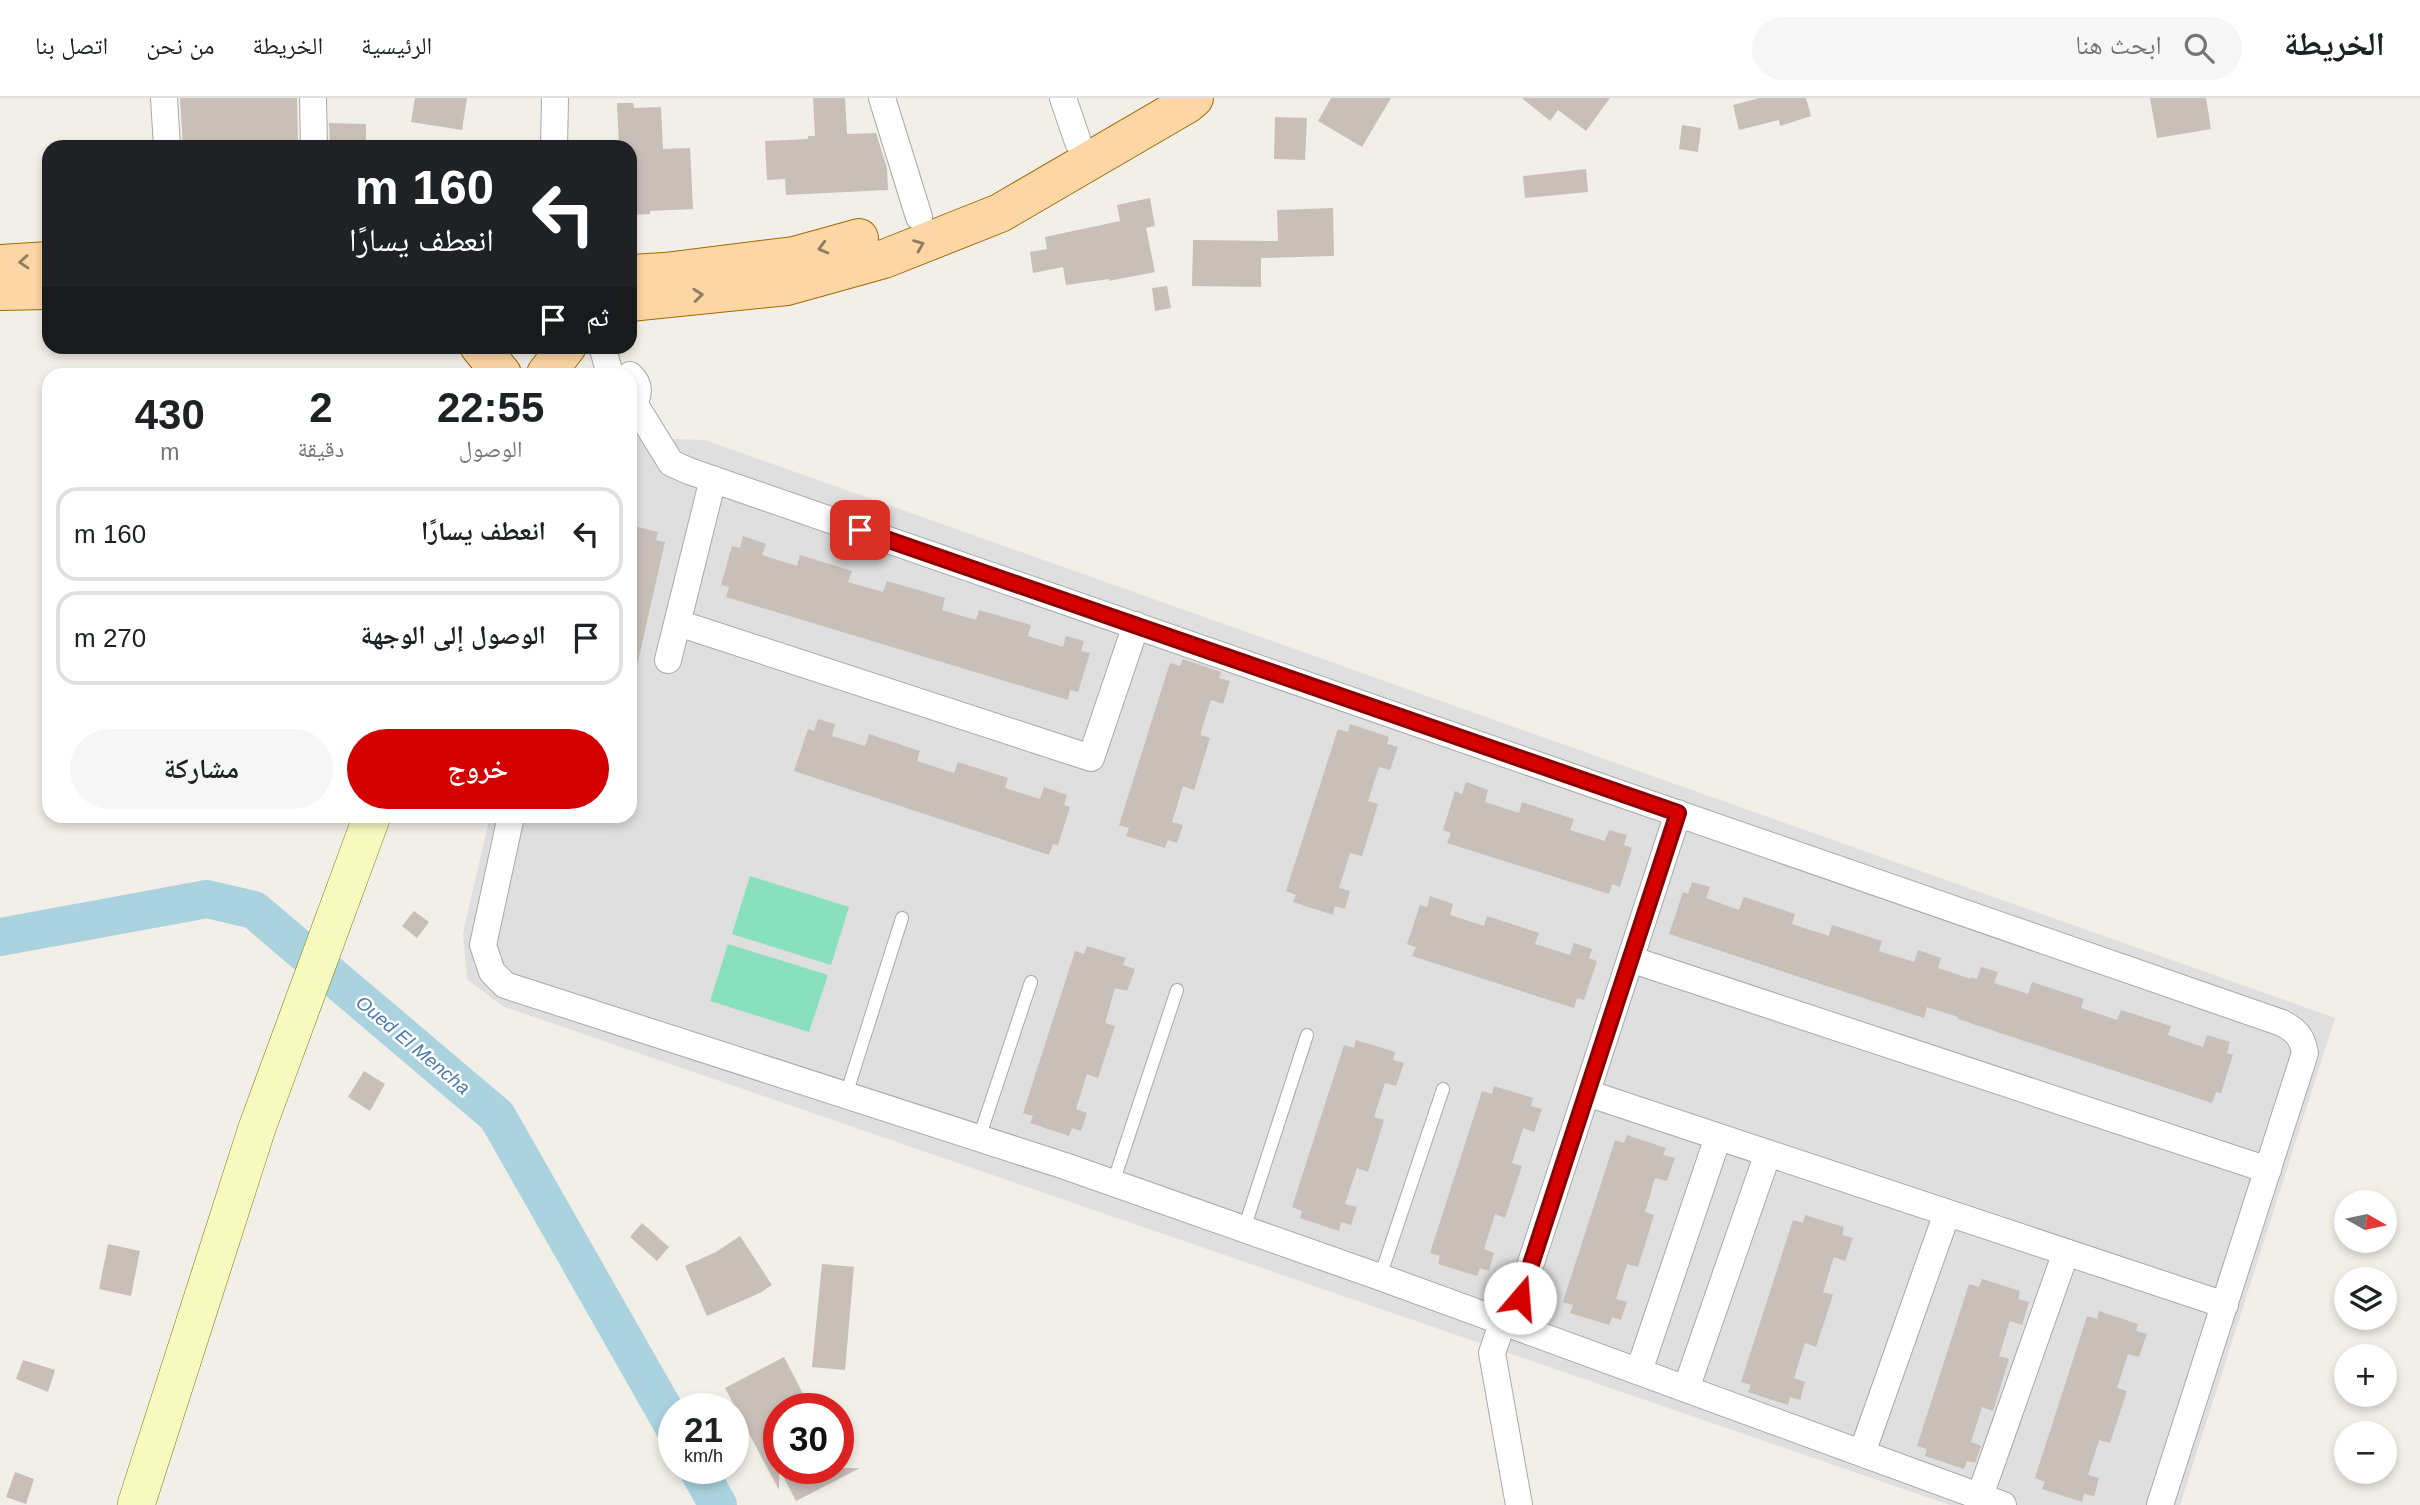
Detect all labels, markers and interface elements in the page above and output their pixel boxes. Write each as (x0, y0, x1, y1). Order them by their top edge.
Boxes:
search box (1752, 17, 2242, 80)
text: الخريطة (2284, 25, 2385, 62)
icon: search (2180, 29, 2218, 67)
text: ابحث هنا (2075, 30, 2162, 60)
text: اتصل بنا (35, 32, 108, 59)
text: من نحن (146, 32, 214, 59)
text: الخريطة (252, 32, 323, 59)
text: الرئيسية (361, 32, 432, 59)
text: 160 m (355, 160, 494, 214)
icon: left (518, 168, 609, 259)
text: انعطف يسارًا (349, 222, 494, 258)
one-way arrow (817, 240, 829, 254)
one-way arrow (912, 240, 924, 254)
one-way arrow (19, 254, 30, 269)
one-way arrow (693, 288, 704, 303)
icon: arrive (534, 301, 572, 339)
text: ثم (586, 302, 609, 332)
text: 2 (309, 384, 333, 431)
text: 22:55 (437, 384, 544, 431)
text: 430 (135, 391, 205, 438)
text: دقيقة (297, 436, 344, 462)
text: الوصول (459, 436, 522, 462)
text: m (160, 439, 179, 465)
pin (830, 500, 890, 560)
icon: arrive (841, 511, 879, 549)
icon: left (567, 515, 605, 553)
text: انعطف يسارًا (421, 516, 546, 546)
text: 160 m (74, 519, 146, 549)
icon: arrive (567, 619, 605, 657)
text: الوصول إلى الوجهة (361, 620, 546, 650)
text: 270 m (74, 623, 146, 653)
button: مشاركة (70, 729, 333, 809)
button: خروج (347, 729, 609, 809)
water label: Oued El Mencha (352, 991, 474, 1099)
north arrow (2334, 1190, 2398, 1253)
map controls (2334, 1190, 2397, 1484)
position arrow (1483, 1261, 1557, 1335)
button: layers (2334, 1267, 2397, 1330)
button: + (2334, 1344, 2397, 1407)
speed limit sign: 30 (763, 1393, 854, 1484)
text: 21 (684, 1410, 723, 1449)
button: − (2334, 1421, 2397, 1484)
text: km/h (684, 1446, 723, 1466)

